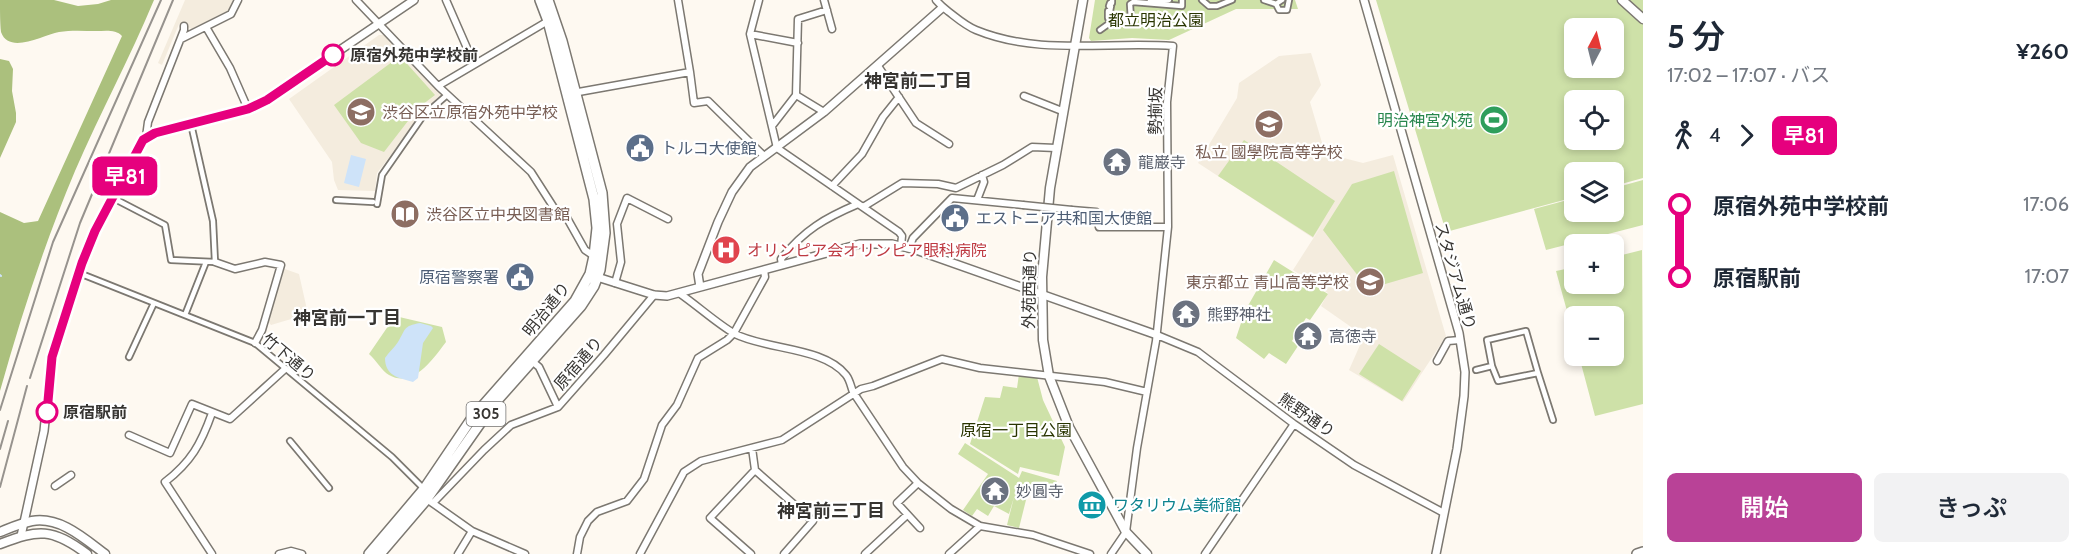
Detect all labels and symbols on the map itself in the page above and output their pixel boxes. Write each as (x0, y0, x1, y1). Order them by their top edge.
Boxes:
park label: 都立明治公園 (1108, 11, 1204, 30)
north arrow (1564, 18, 1624, 78)
marker: 原宿外苑中学校前 (322, 44, 344, 66)
place label: 原宿外苑中学校前 (350, 46, 478, 65)
district label: 神宮前二丁目 (864, 70, 972, 92)
street label: 勢揃坂 (1146, 87, 1165, 135)
school or university icon: 渋谷区立原宿外苑中学校 (345, 96, 377, 128)
place label: 渋谷区立原宿外苑中学校 (382, 103, 558, 122)
sports icon: 明治神宮外苑 (1478, 104, 1510, 136)
school or university icon: 私立 國學院高等学校 (1253, 108, 1285, 140)
place label: 明治神宮外苑 (1377, 111, 1473, 130)
public building icon: トルコ大使館 (624, 132, 656, 164)
place label: トルコ大使館 (661, 139, 757, 158)
place label: 私立 國學院高等学校 (1195, 143, 1343, 162)
temple icon: 龍巌寺 (1101, 146, 1133, 178)
place label: 龍巌寺 (1138, 153, 1186, 172)
line badge: 早81 (90, 156, 160, 195)
library icon: 渋谷区立中央図書館 (389, 198, 421, 230)
public building icon: エストニア共和国大使館 (939, 202, 971, 234)
place label: 渋谷区立中央図書館 (426, 205, 570, 224)
place label: エストニア共和国大使館 (976, 209, 1152, 228)
street label: スタジアム通り (1431, 220, 1480, 332)
hospital icon: オリンピア会オリンピア眼科病院 (710, 234, 742, 266)
place label: オリンピア会オリンピア眼科病院 (747, 241, 987, 260)
street label: 外苑西通り (1019, 249, 1040, 329)
public building icon: 原宿警察署 (504, 261, 536, 293)
school or university icon: 東京都立 青山高等学校 (1354, 266, 1386, 298)
place label: 原宿警察署 (419, 268, 499, 287)
place label: 東京都立 青山高等学校 (1185, 273, 1349, 292)
street label: 明治通り (519, 278, 574, 340)
temple icon: 熊野神社 (1170, 298, 1202, 330)
place label: 熊野神社 (1207, 305, 1271, 324)
district label: 神宮前一丁目 (293, 307, 401, 329)
temple icon: 高徳寺 (1292, 320, 1324, 352)
place label: 高徳寺 (1329, 327, 1377, 346)
street label: 竹下通り (258, 330, 319, 385)
street label: 原宿通り (550, 333, 607, 394)
street label: 熊野通り (1275, 389, 1338, 442)
marker: 原宿駅前 (36, 401, 58, 423)
road number: 305 (466, 402, 506, 426)
place label: 原宿駅前 (63, 403, 127, 422)
park label: 原宿一丁目公園 (960, 421, 1072, 440)
temple icon: 妙圓寺 (979, 475, 1011, 507)
place label: 妙圓寺 (1016, 482, 1064, 501)
museum icon: ワタリウム美術館 (1076, 489, 1108, 521)
place label: ワタリウム美術館 (1113, 496, 1241, 515)
district label: 神宮前三丁目 (777, 500, 885, 522)

